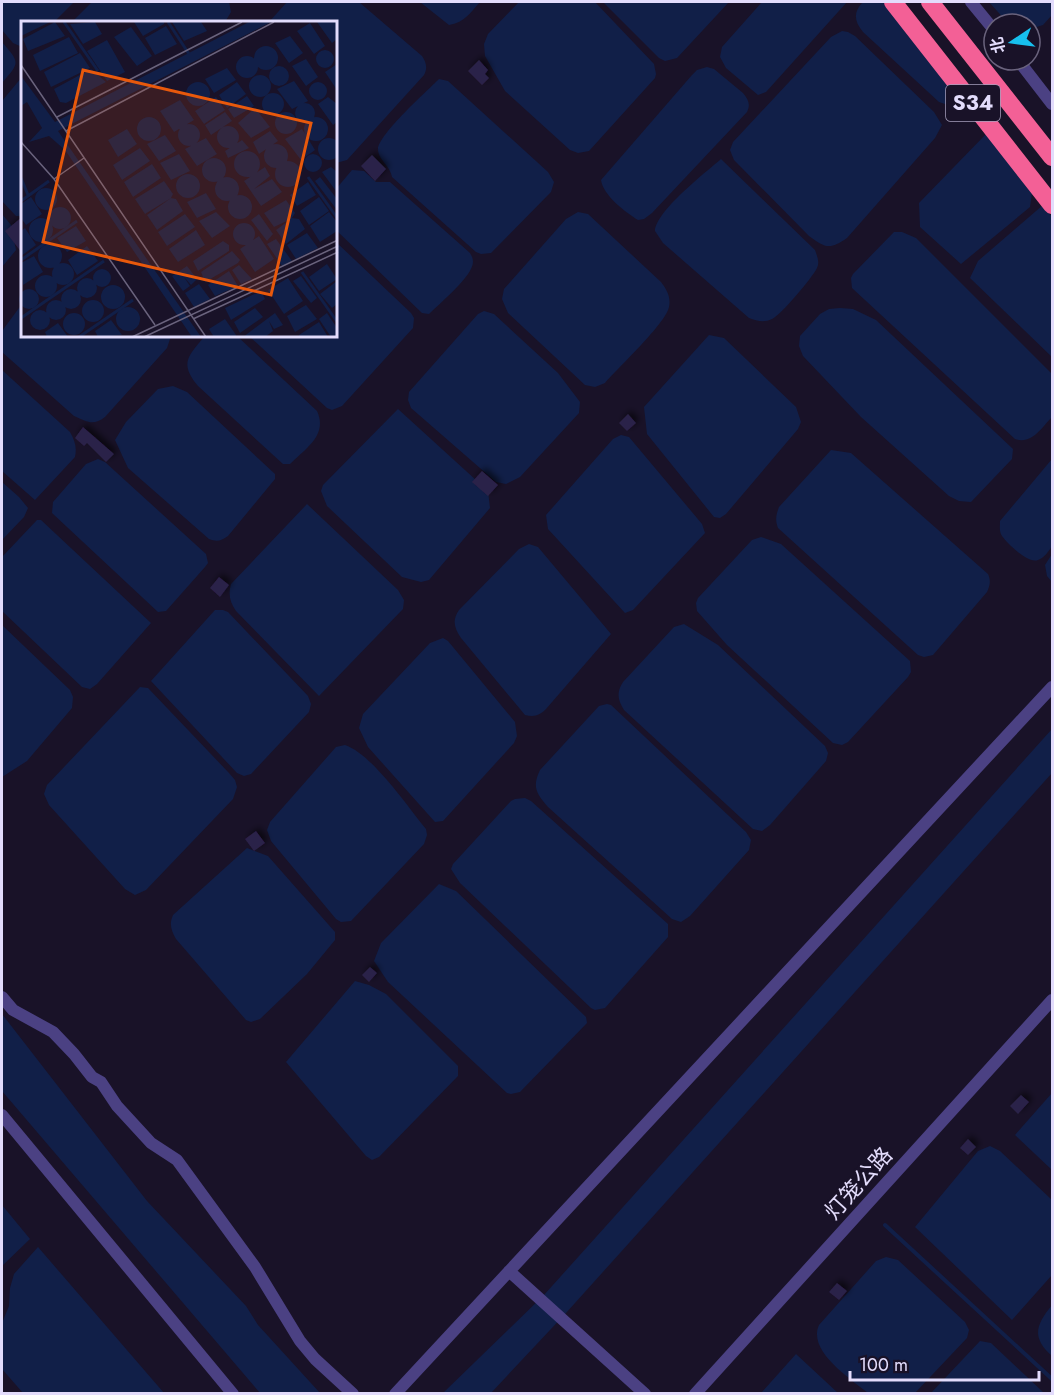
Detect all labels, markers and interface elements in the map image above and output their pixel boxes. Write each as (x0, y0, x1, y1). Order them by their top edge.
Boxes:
north arrow (982, 12, 1042, 72)
inset map (21, 21, 338, 338)
text: 北 (985, 35, 1011, 56)
road number: S34 (946, 85, 1000, 121)
street label: 灯笼公路 (817, 1140, 899, 1226)
scale bar (850, 1344, 1039, 1382)
text: 100 m (859, 1352, 908, 1378)

